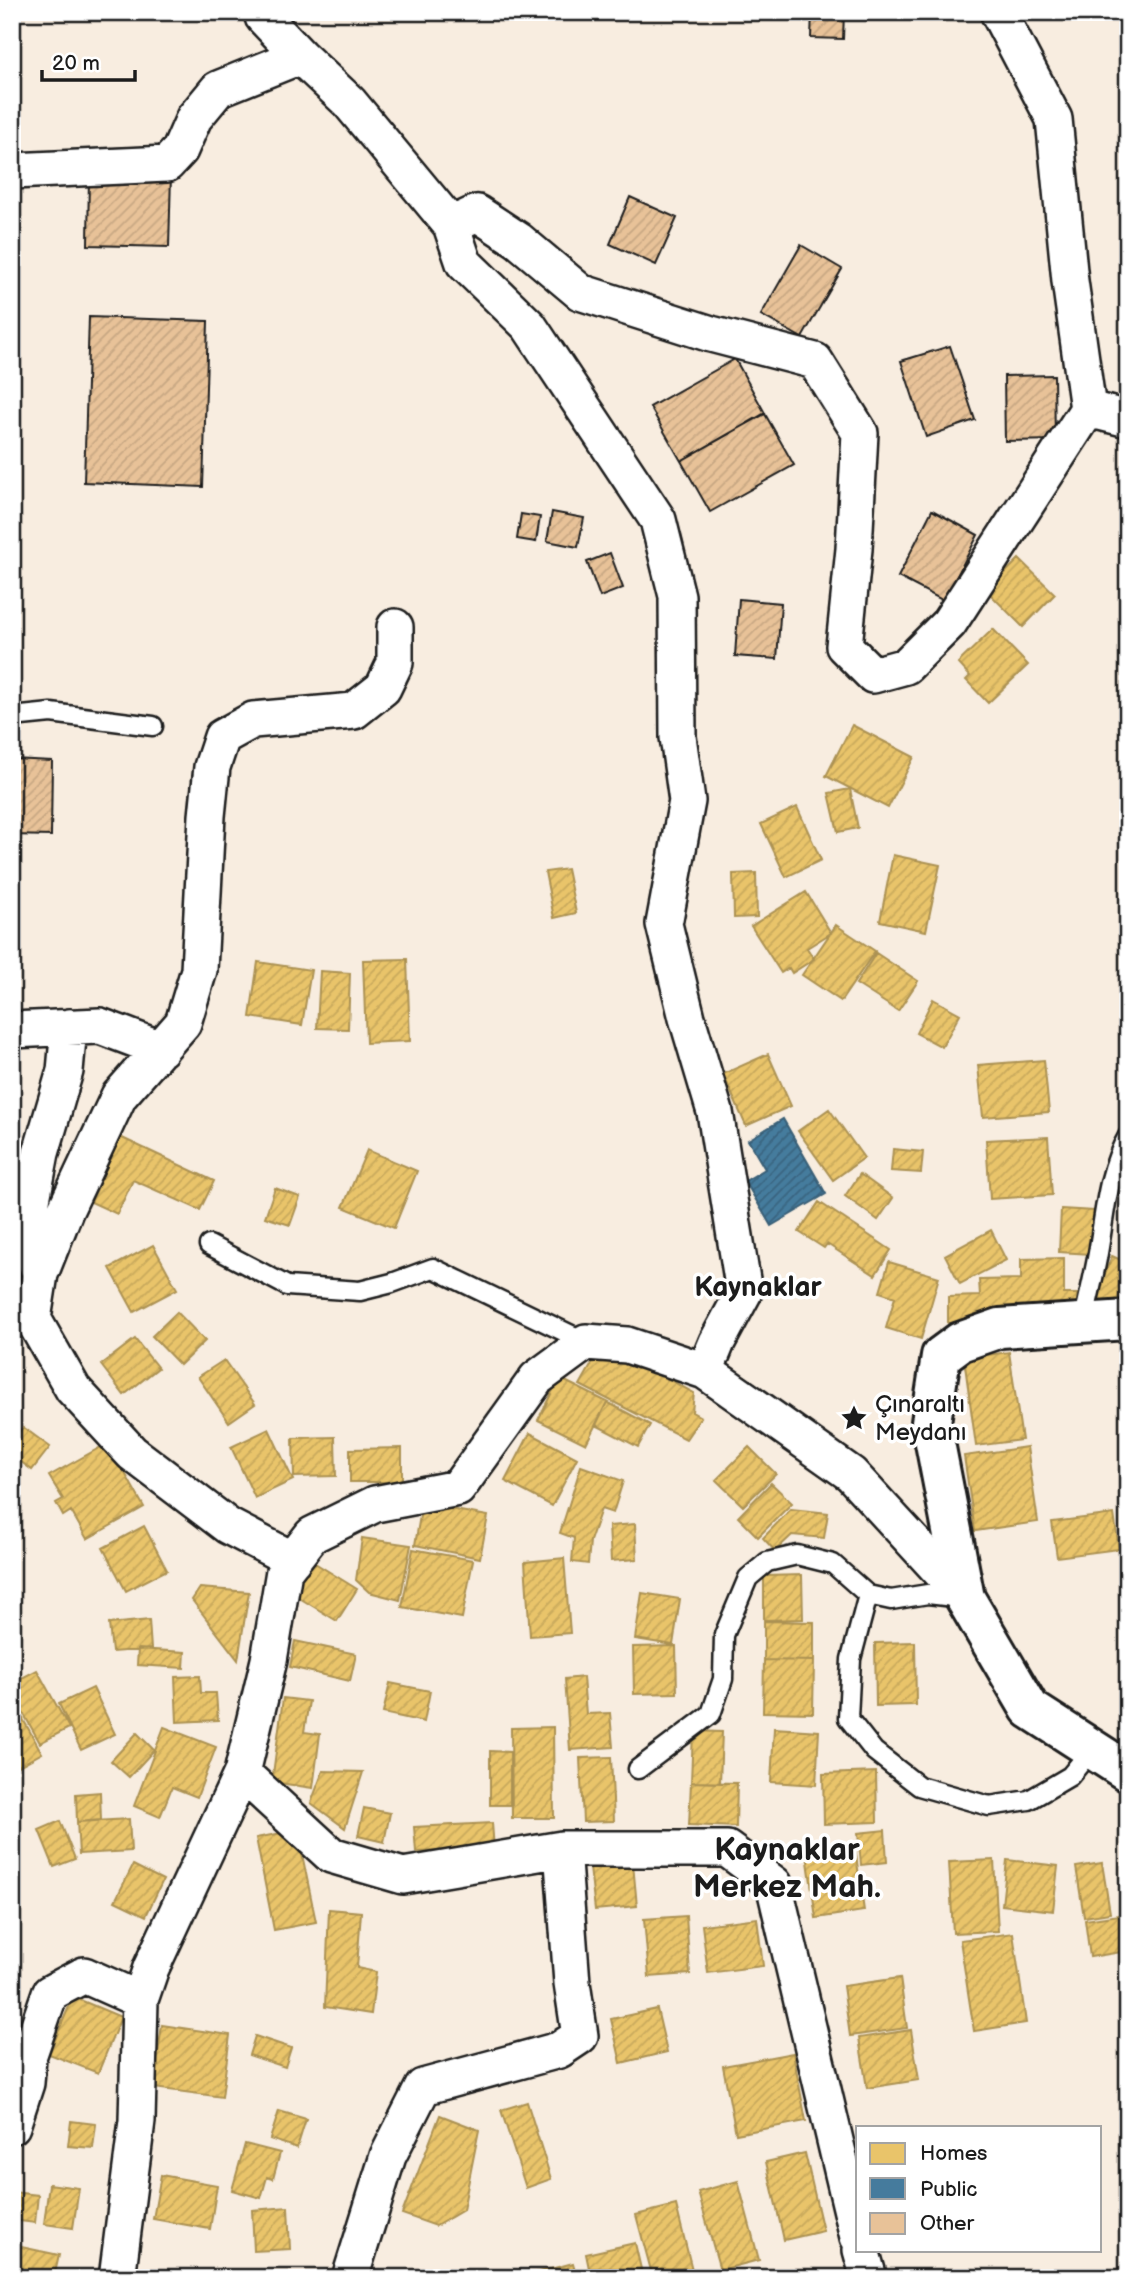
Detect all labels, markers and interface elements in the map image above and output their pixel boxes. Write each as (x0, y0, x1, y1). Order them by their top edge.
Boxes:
scale bar (42, 38, 135, 82)
text: 20 m (52, 51, 100, 76)
district label: Kaynaklar (694, 1271, 823, 1304)
place label: Çınaraltı Meydanı (875, 1390, 966, 1447)
place icon: Çınaraltı Meydanı (839, 1403, 869, 1433)
district label: Kaynaklar Merkez Mah. (693, 1831, 881, 1907)
legend (856, 2126, 1102, 2252)
text: Homes (920, 2141, 988, 2166)
text: Public (920, 2177, 978, 2202)
text: Other (920, 2211, 975, 2236)

